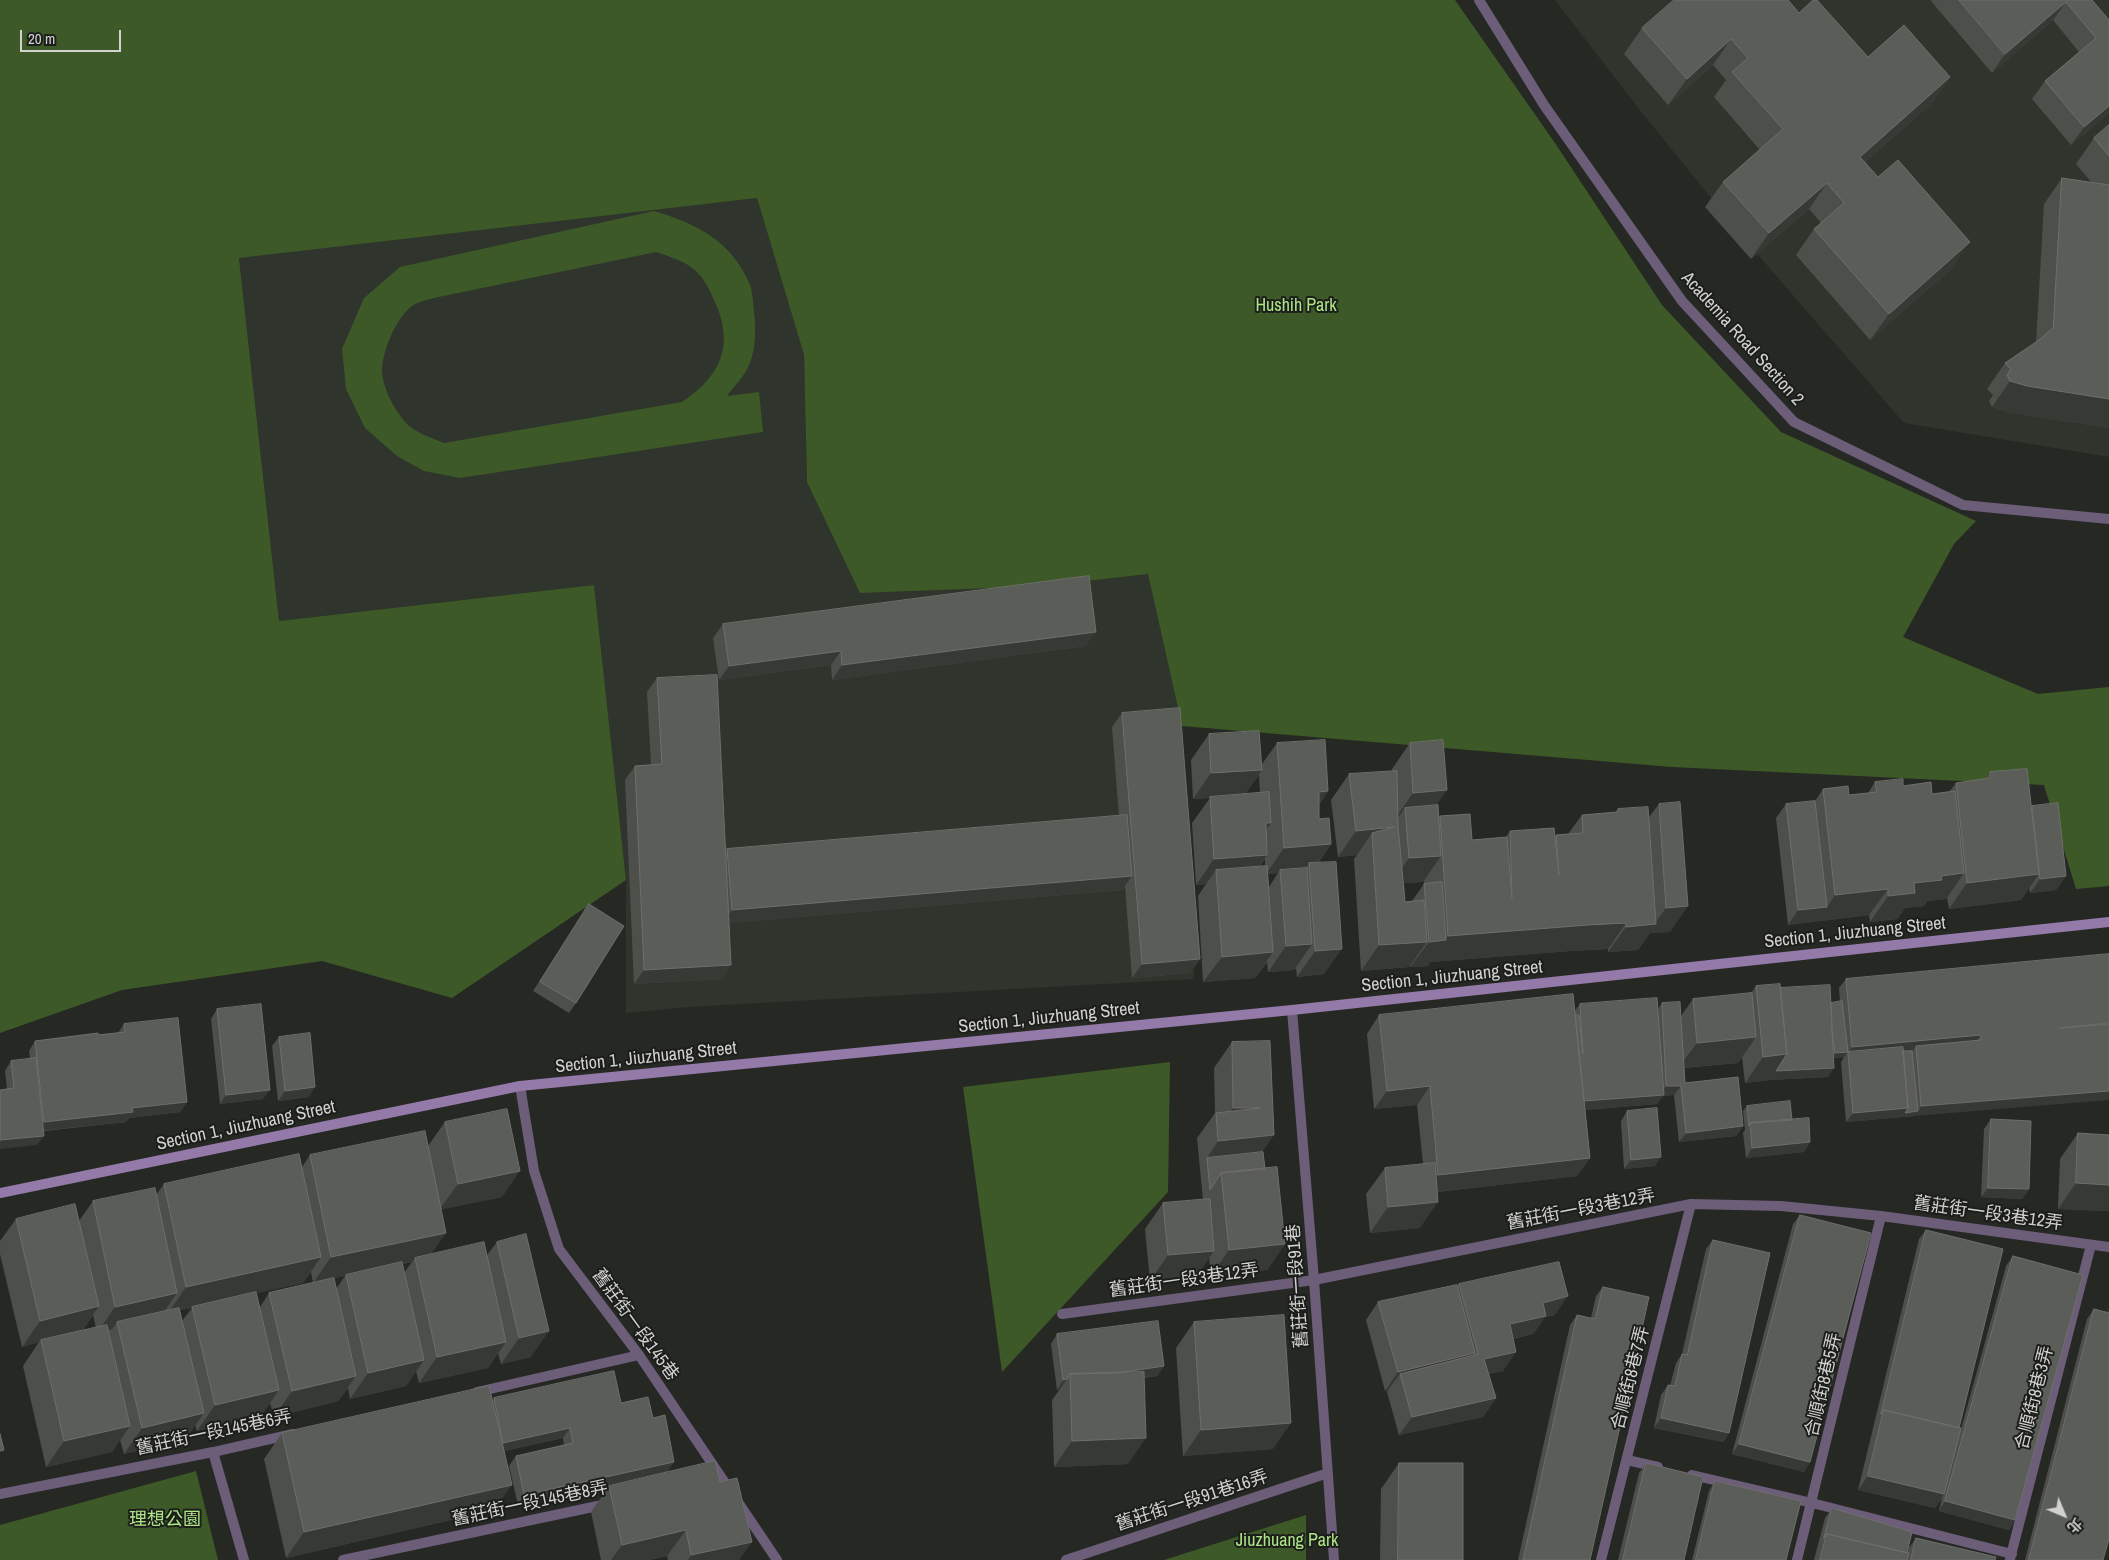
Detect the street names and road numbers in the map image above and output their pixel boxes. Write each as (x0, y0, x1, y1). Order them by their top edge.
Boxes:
street label: Academia Road Section 2 (1676, 268, 1808, 410)
street label: Section 1, Jiuzhuang Street (1763, 913, 1947, 953)
street label: Section 1, Jiuzhuang Street (1360, 957, 1544, 997)
street label: Section 1, Jiuzhuang Street (957, 998, 1141, 1038)
street label: Section 1, Jiuzhuang Street (554, 1038, 738, 1078)
street label: Section 1, Jiuzhuang Street (155, 1096, 337, 1156)
street label: 舊莊街一段3巷12弄 (1505, 1185, 1657, 1235)
street label: 舊莊街一段3巷12弄 (1912, 1193, 2064, 1235)
street label: 舊莊街一段91巷 (1283, 1223, 1313, 1349)
street label: 舊莊街一段3巷12弄 (1108, 1260, 1260, 1302)
street label: 舊莊街一段145巷 (587, 1265, 683, 1385)
street label: 合順街8巷7弄 (1608, 1324, 1654, 1432)
street label: 合順街8巷5弄 (1802, 1331, 1846, 1439)
street label: 合順街8巷3弄 (2012, 1344, 2058, 1452)
street label: 舊莊街一段145巷6弄 (134, 1406, 294, 1460)
street label: 舊莊街一段91巷16弄 (1113, 1466, 1271, 1536)
street label: 舊莊街一段145巷8弄 (450, 1477, 610, 1531)

